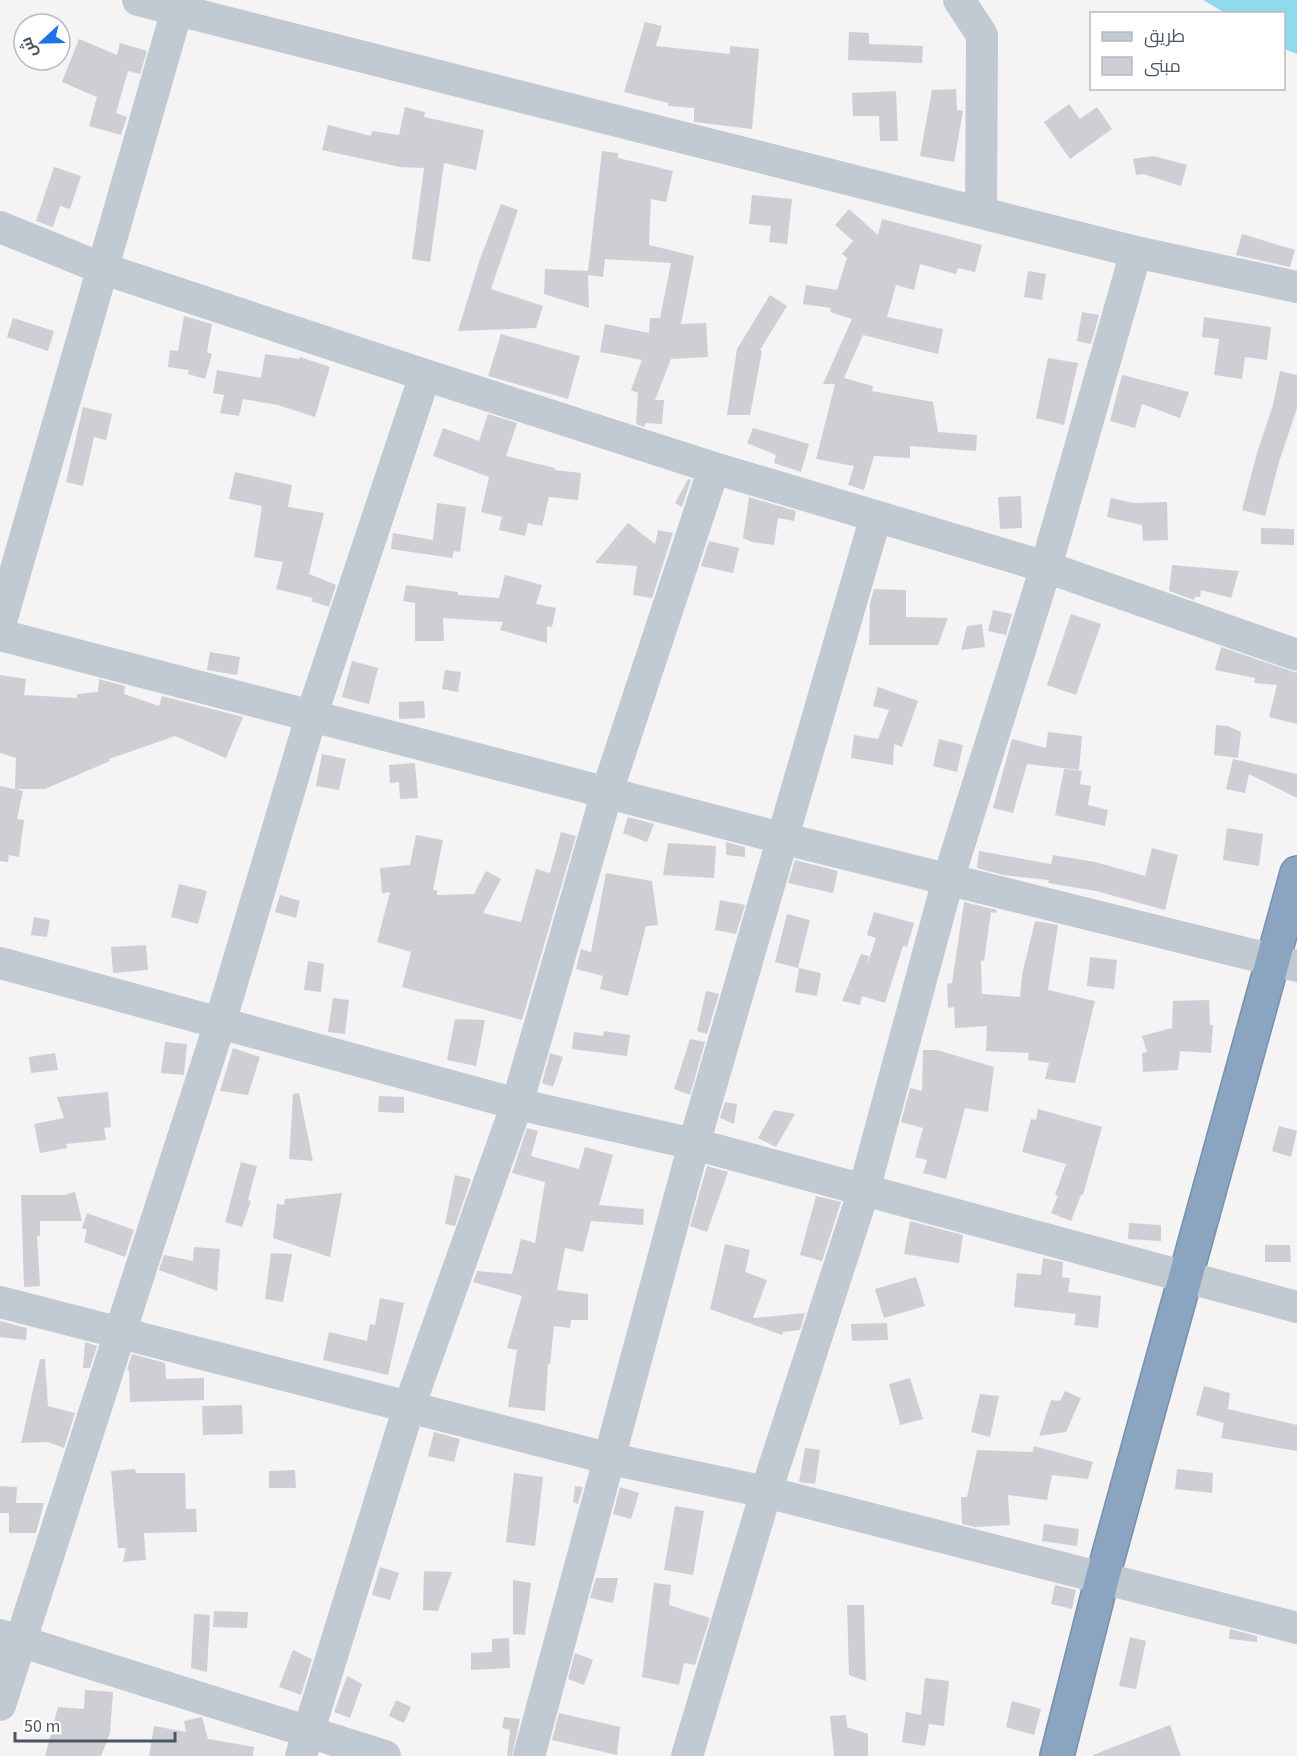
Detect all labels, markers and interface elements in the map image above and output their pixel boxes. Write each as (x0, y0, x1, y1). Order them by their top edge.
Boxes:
north arrow (12, 12, 72, 72)
legend (1090, 12, 1285, 90)
text: طريق (1144, 24, 1185, 49)
text: ش (15, 34, 43, 61)
text: مبنى (1144, 54, 1181, 79)
scale bar (15, 1705, 176, 1743)
text: 50 m (24, 1714, 60, 1739)

